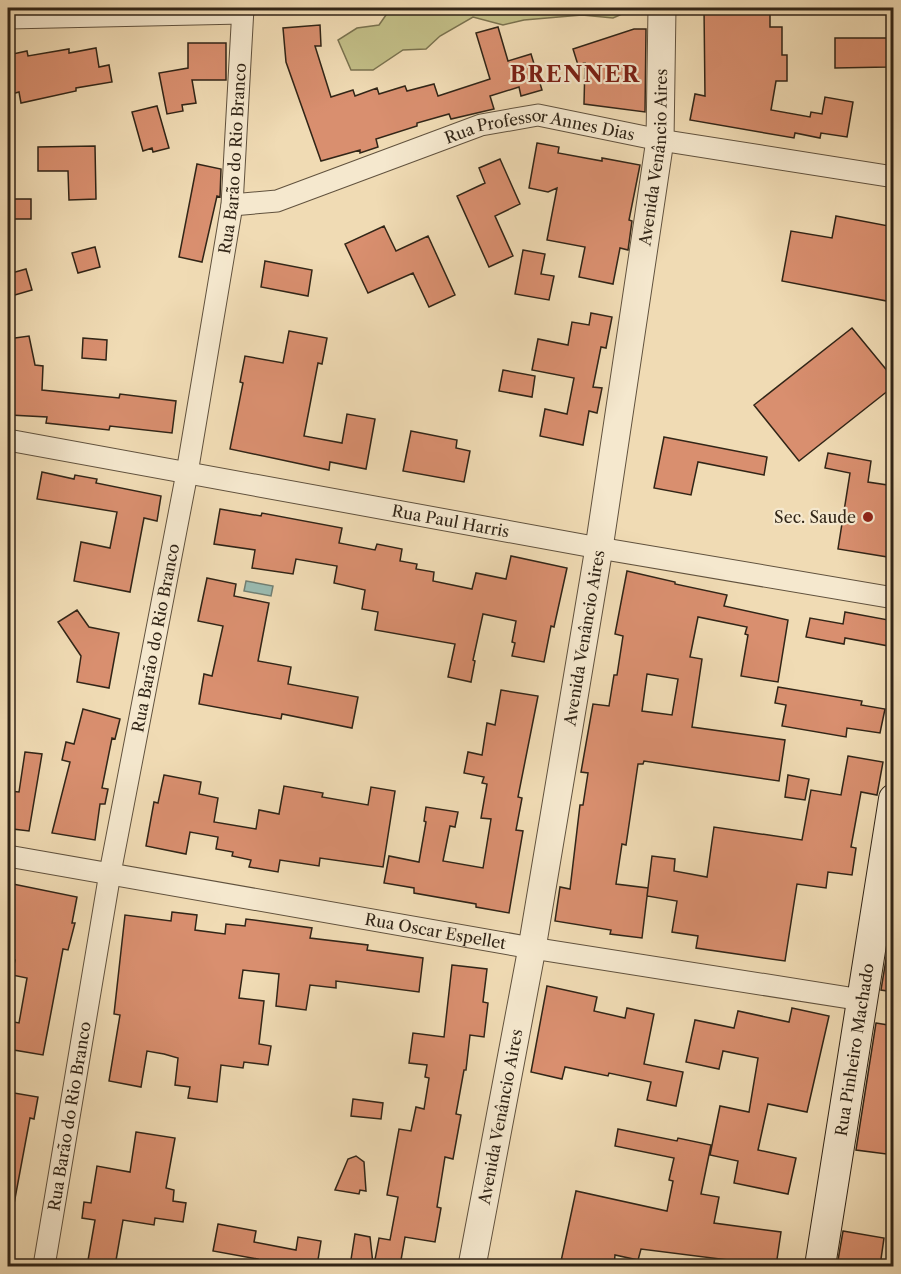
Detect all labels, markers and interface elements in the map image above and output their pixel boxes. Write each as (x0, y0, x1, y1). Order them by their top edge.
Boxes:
district label: BRENNER (510, 61, 640, 88)
street label: Rua Barão do Rio Branco (214, 62, 250, 256)
street label: Avenida Venâncio Aires (634, 68, 671, 248)
street label: Rua Professor Annes Dias (442, 105, 637, 148)
street label: Rua Paul Harris (390, 500, 511, 541)
place label: Sec. Saude (774, 507, 856, 527)
marker: Sec. Saude (861, 510, 875, 524)
street label: Rua Barão do Rio Branco (127, 542, 183, 734)
street label: Avenida Venâncio Aires (559, 548, 609, 728)
street label: Rua Oscar Espellet (363, 909, 508, 953)
street label: Rua Pinheiro Machado (831, 962, 878, 1138)
street label: Rua Barão do Rio Branco (43, 1020, 95, 1212)
street label: Avenida Venâncio Aires (474, 1027, 527, 1207)

